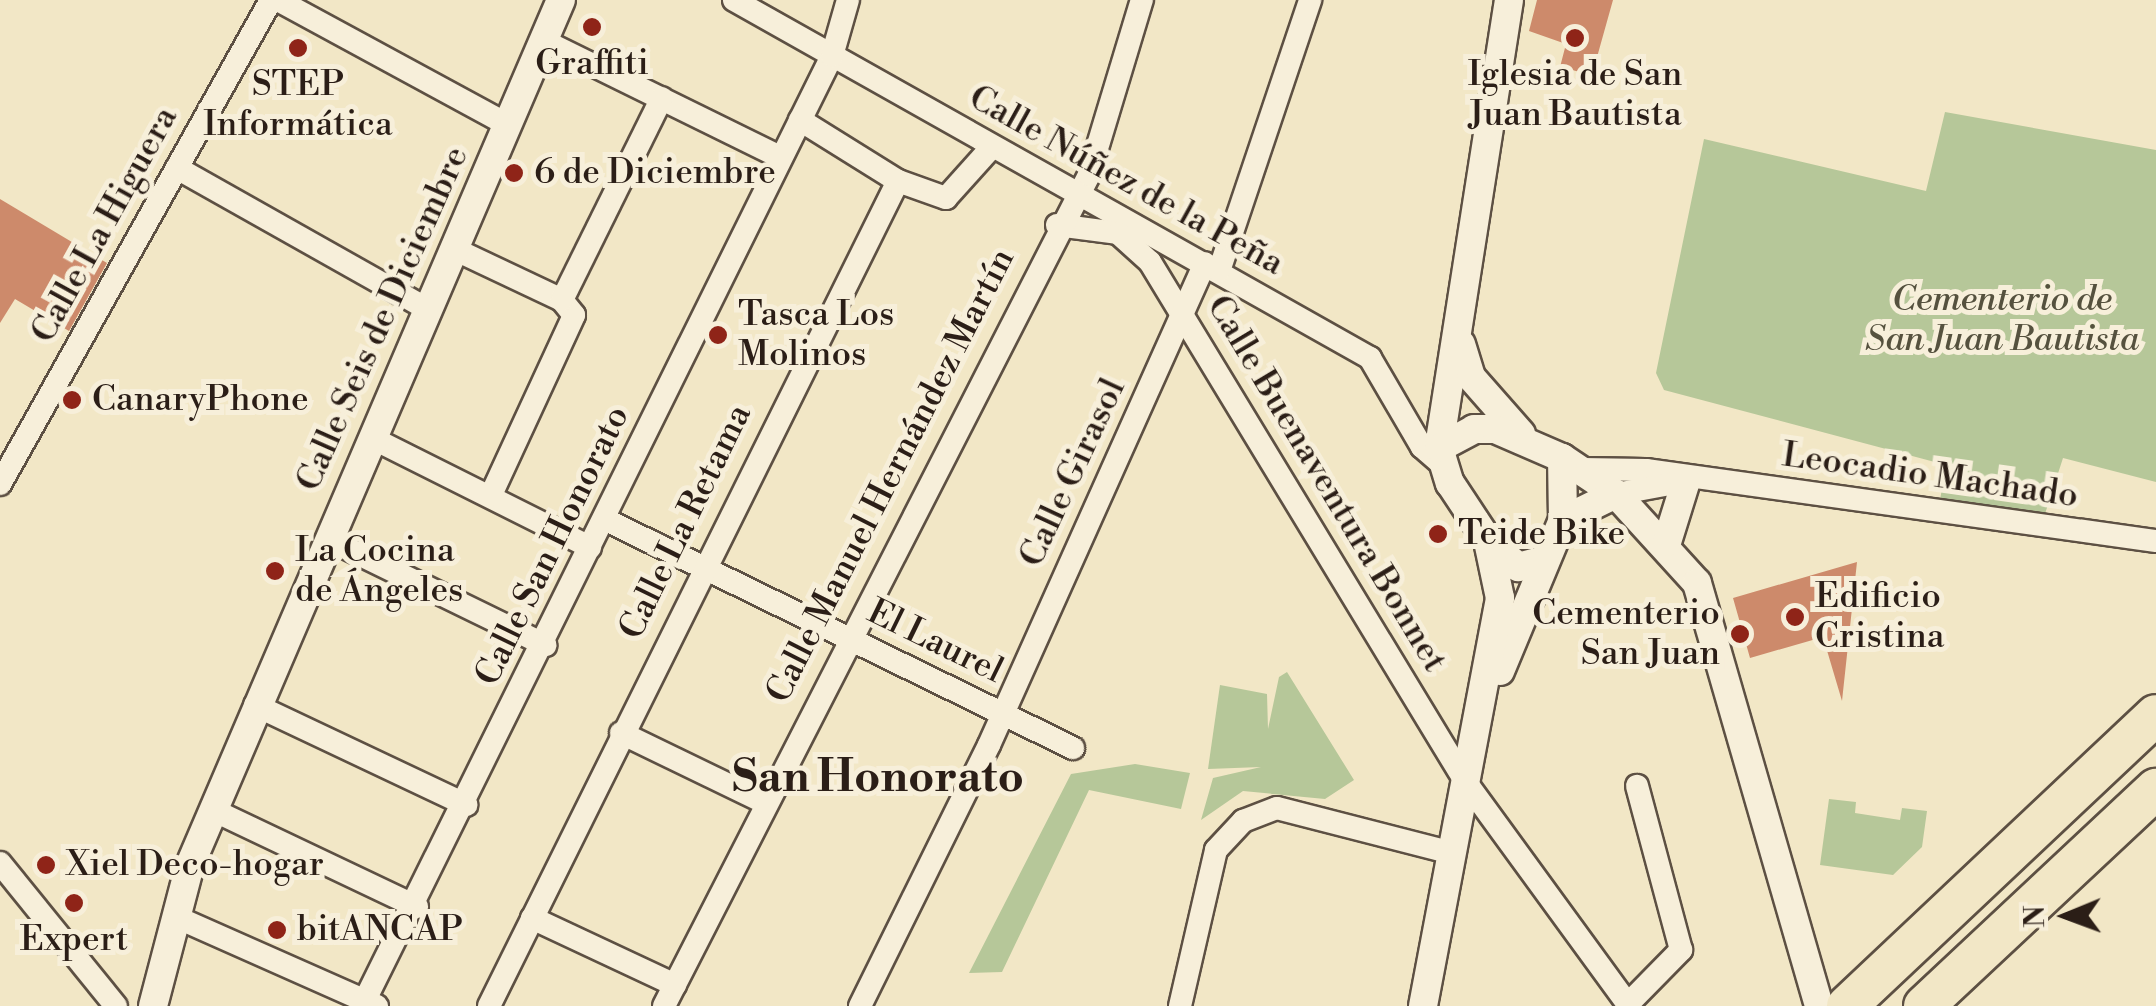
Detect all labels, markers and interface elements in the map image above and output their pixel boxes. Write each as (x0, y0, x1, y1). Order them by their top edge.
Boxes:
marker: Graffiti (581, 16, 603, 38)
marker: Iglesia de San Juan Bautista (1564, 27, 1586, 49)
marker: STEP Informática (287, 37, 309, 59)
place label: Graffiti (535, 43, 649, 85)
place label: Iglesia de San Juan Bautista (1468, 54, 1682, 136)
place label: STEP Informática (203, 64, 393, 146)
street label: Calle Núñez de la Peña (961, 77, 1291, 285)
street label: Calle La Higuera (23, 100, 187, 350)
street label: Calle Seis de Diciembre (288, 140, 478, 498)
place label: 6 de Diciembre (534, 152, 776, 194)
marker: 6 de Diciembre (503, 162, 525, 184)
street label: Calle Manuel Hernández Martín (758, 242, 1024, 710)
park label: Cementerio de San Juan Bautista (1865, 279, 2139, 361)
street label: Calle Buenaventura Bonnet (1197, 288, 1455, 680)
place label: Tasca Los Molinos (738, 294, 894, 376)
marker: Tasca Los Molinos (707, 324, 729, 346)
street label: Calle Girasol (1011, 372, 1135, 574)
place label: CanaryPhone (92, 379, 309, 421)
marker: CanaryPhone (61, 389, 83, 411)
street label: Calle La Retama (611, 398, 761, 646)
street label: Calle San Honorato (467, 399, 639, 693)
street label: Leocadio Machado (1779, 434, 2081, 518)
place label: Teide Bike (1458, 513, 1625, 555)
marker: Teide Bike (1427, 523, 1449, 545)
place label: La Cocina de Ángeles (295, 530, 463, 612)
marker: La Cocina de Ángeles (264, 560, 286, 582)
place label: Edificio Cristina (1815, 576, 1945, 658)
street label: El Laurel (860, 591, 1010, 693)
place label: Cementerio San Juan (1532, 593, 1720, 675)
marker: Edificio Cristina (1784, 606, 1806, 628)
marker: Cementerio San Juan (1729, 623, 1751, 645)
district label: San Honorato (732, 751, 1024, 805)
place label: Xiel Deco-hogar (66, 844, 324, 886)
marker: Xiel Deco-hogar (35, 854, 57, 876)
north arrow (2016, 866, 2116, 966)
marker: Expert (63, 892, 85, 914)
text: N (2018, 905, 2053, 928)
place label: bitANCAP (297, 909, 463, 951)
place label: Expert (20, 919, 128, 961)
marker: bitANCAP (266, 919, 288, 941)

